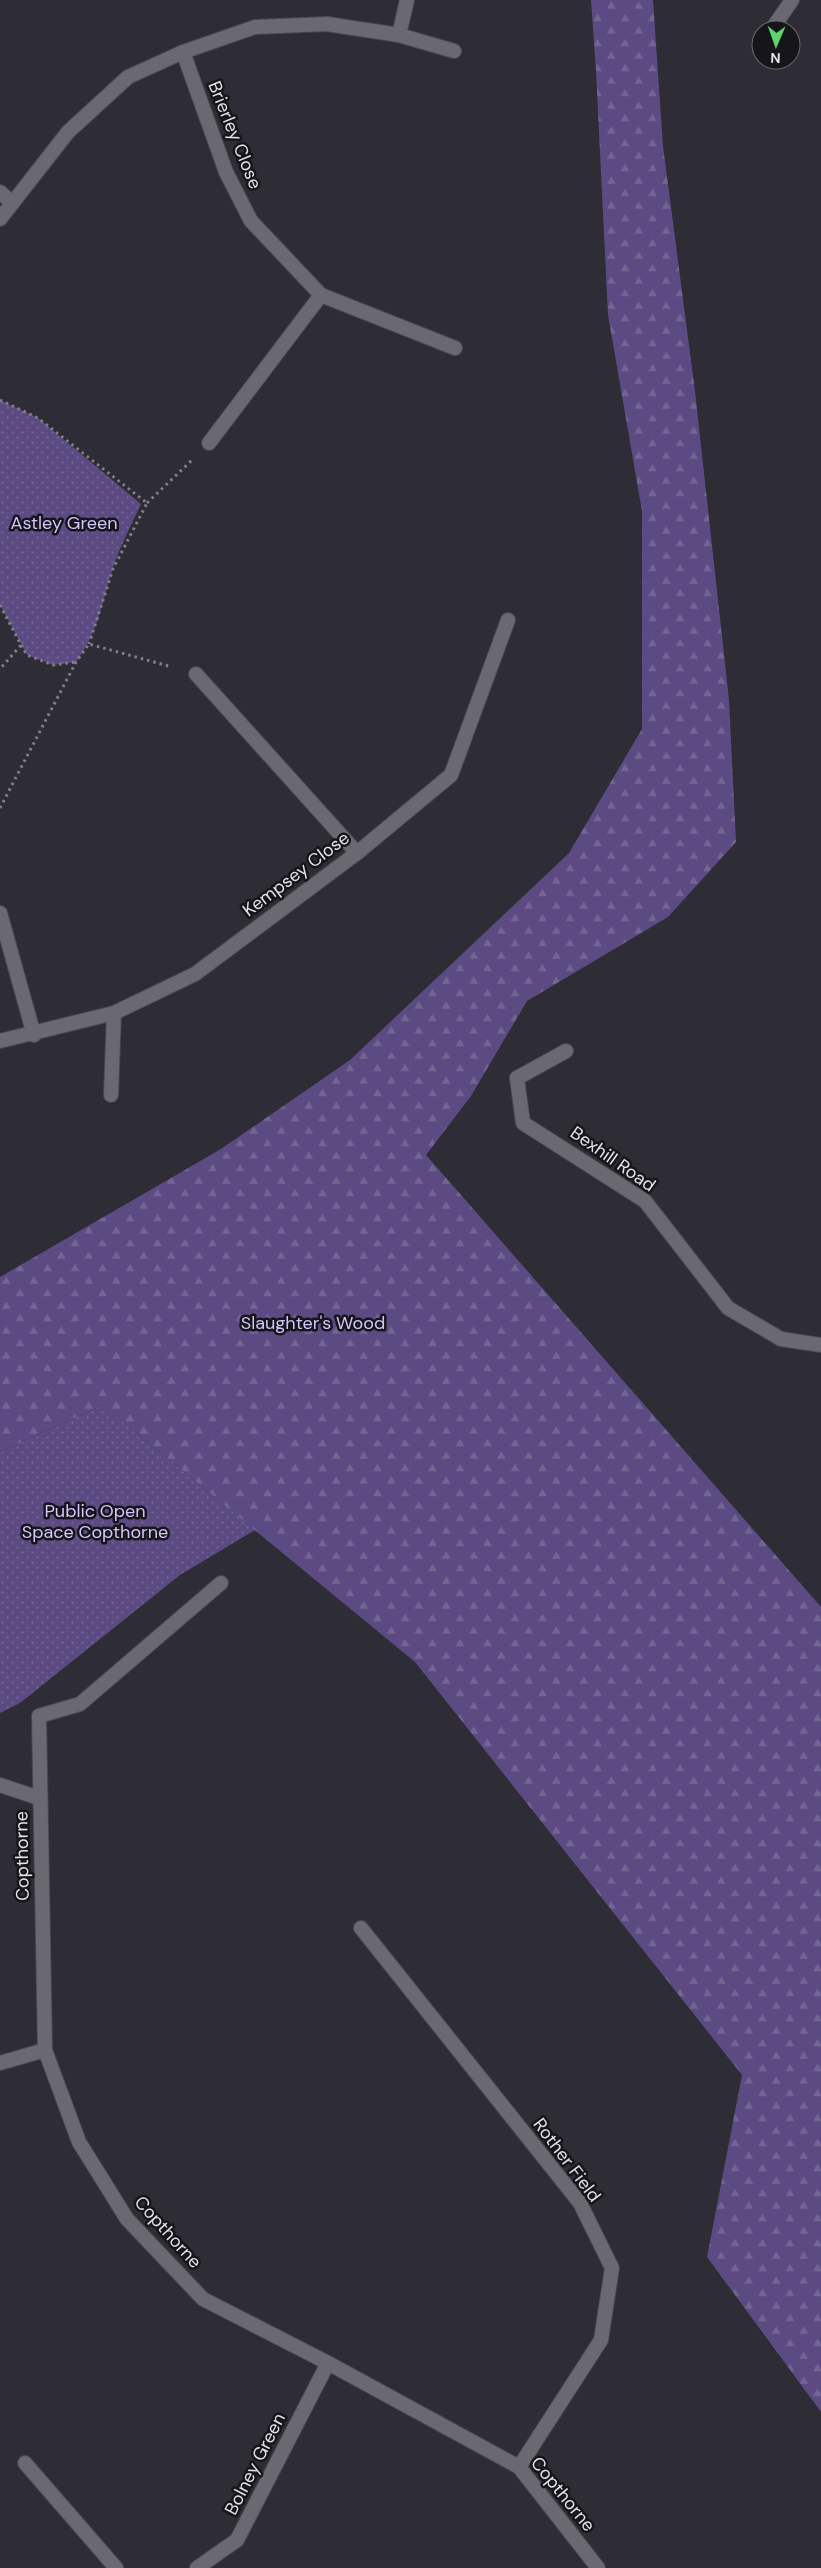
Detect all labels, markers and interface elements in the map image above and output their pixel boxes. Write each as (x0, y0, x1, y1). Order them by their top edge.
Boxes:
north arrow (751, 20, 801, 70)
text: N (770, 49, 781, 67)
street label: Brierley Close (202, 78, 268, 192)
park label: Astley Green (10, 511, 118, 535)
street label: Kempsey Close (238, 826, 354, 922)
street label: Bexhill Road (566, 1121, 660, 1197)
park label: Slaughter's Wood (241, 1311, 385, 1335)
park label: Public Open Space Copthorne (22, 1499, 168, 1544)
street label: Copthorne (9, 1811, 35, 1901)
street label: Rother Field (528, 2113, 606, 2207)
street label: Copthorne (129, 2191, 207, 2273)
street label: Bolney Green (219, 2409, 291, 2519)
street label: Copthorne (525, 2452, 601, 2536)

